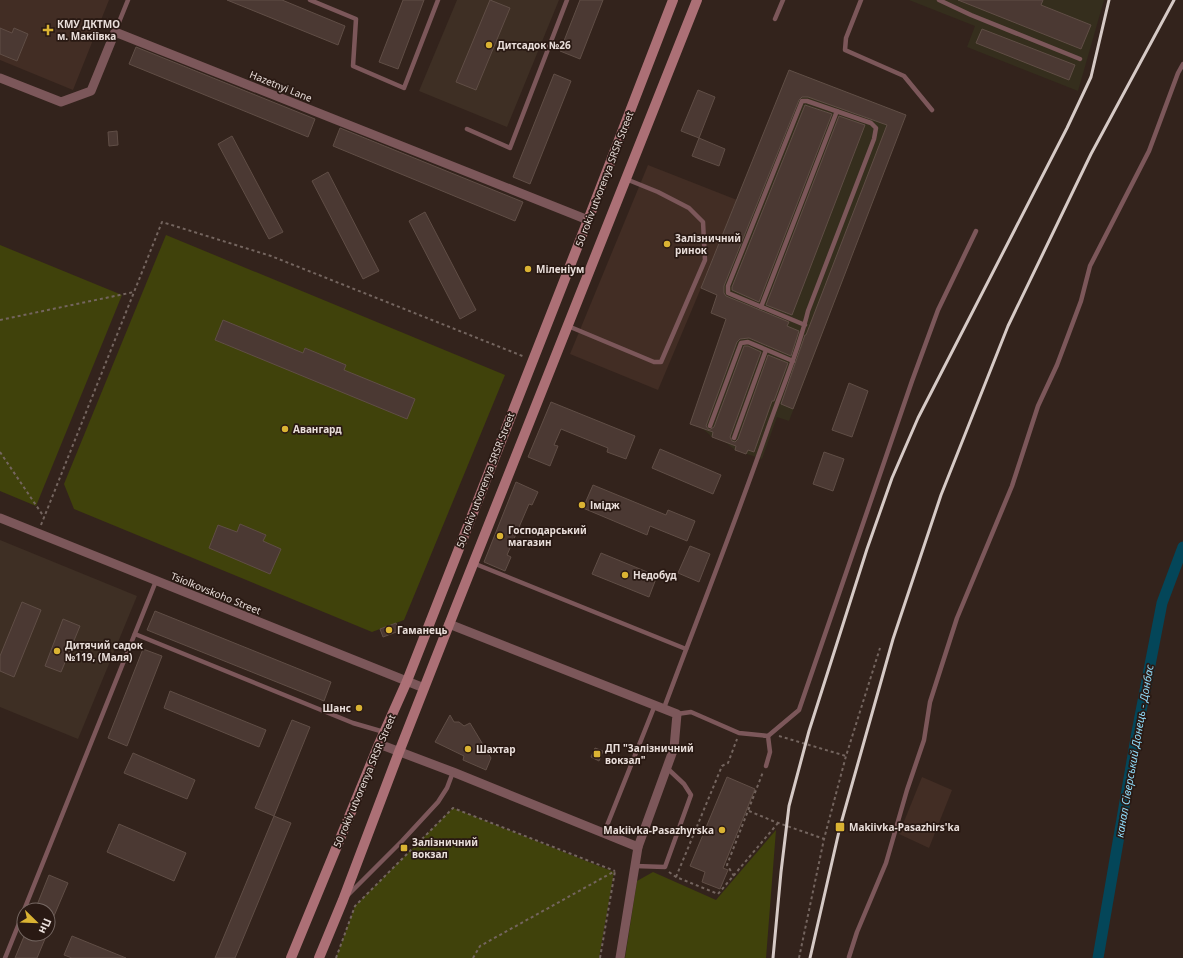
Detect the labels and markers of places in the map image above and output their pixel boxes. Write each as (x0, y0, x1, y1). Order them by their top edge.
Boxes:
place label: КМУ ДКТМО м. Макіївка (57, 17, 120, 43)
marker: КМУ ДКТМО м. Макіївка (42, 24, 54, 36)
place label: Дитсадок №26 (497, 38, 571, 52)
marker: Дитсадок №26 (484, 40, 494, 50)
place label: Залізничний ринок (675, 231, 741, 257)
marker: Залізничний ринок (662, 239, 672, 249)
place label: Міленіум (536, 262, 584, 276)
marker: Міленіум (523, 264, 533, 274)
place label: Авангард (293, 422, 342, 436)
marker: Авангард (280, 424, 290, 434)
place label: Імідж (590, 498, 620, 512)
marker: Імідж (577, 500, 587, 510)
place label: Господарський магазин (508, 523, 587, 549)
marker: Господарський магазин (495, 531, 505, 541)
place label: Недобуд (633, 568, 677, 582)
marker: Недобуд (620, 570, 630, 580)
place label: Гаманець (397, 623, 447, 637)
marker: Гаманець (384, 625, 394, 635)
place label: Дитячий садок №119, (Маля) (65, 638, 144, 664)
marker: Дитячий садок №119, (Маля) (52, 646, 62, 656)
place label: Шанс (323, 701, 351, 715)
marker: Шанс (354, 703, 364, 713)
place label: ДП "Залізничний вокзал" (605, 741, 694, 767)
place label: Шахтар (476, 742, 516, 756)
marker: Шахтар (463, 744, 473, 754)
marker: ДП "Залізничний вокзал" (592, 749, 602, 759)
place label: Makiivka-Pasazhirs'ka (849, 820, 960, 834)
marker: Makiivka-Pasazhirs'ka (834, 821, 846, 833)
place label: Makiivka-Pasazhyrska (603, 823, 714, 837)
marker: Makiivka-Pasazhyrska (717, 825, 727, 835)
place label: Залізничний вокзал (412, 835, 478, 861)
marker: Залізничний вокзал (399, 843, 409, 853)

